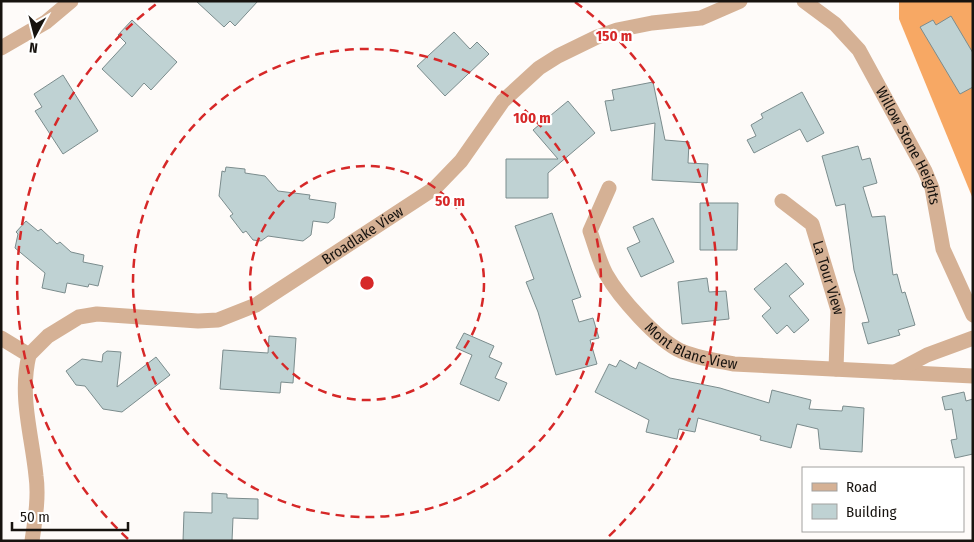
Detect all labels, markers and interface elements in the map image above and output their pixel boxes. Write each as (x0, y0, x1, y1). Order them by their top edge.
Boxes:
north arrow (10, 10, 60, 60)
text: 150 m (596, 27, 632, 45)
text: N (28, 38, 39, 56)
street label: Willow Stone Heights (872, 84, 944, 206)
text: 100 m (513, 109, 551, 127)
text: 50 m (435, 192, 465, 210)
street label: Broadlake View (318, 202, 407, 269)
street label: La Tour View (809, 238, 848, 317)
centre of rings (358, 274, 376, 292)
street label: Mont Blanc View (641, 318, 739, 373)
legend (802, 467, 964, 532)
text: Road (846, 478, 877, 496)
scale bar (12, 500, 129, 532)
text: Building (846, 503, 897, 521)
text: 50 m (20, 508, 50, 526)

